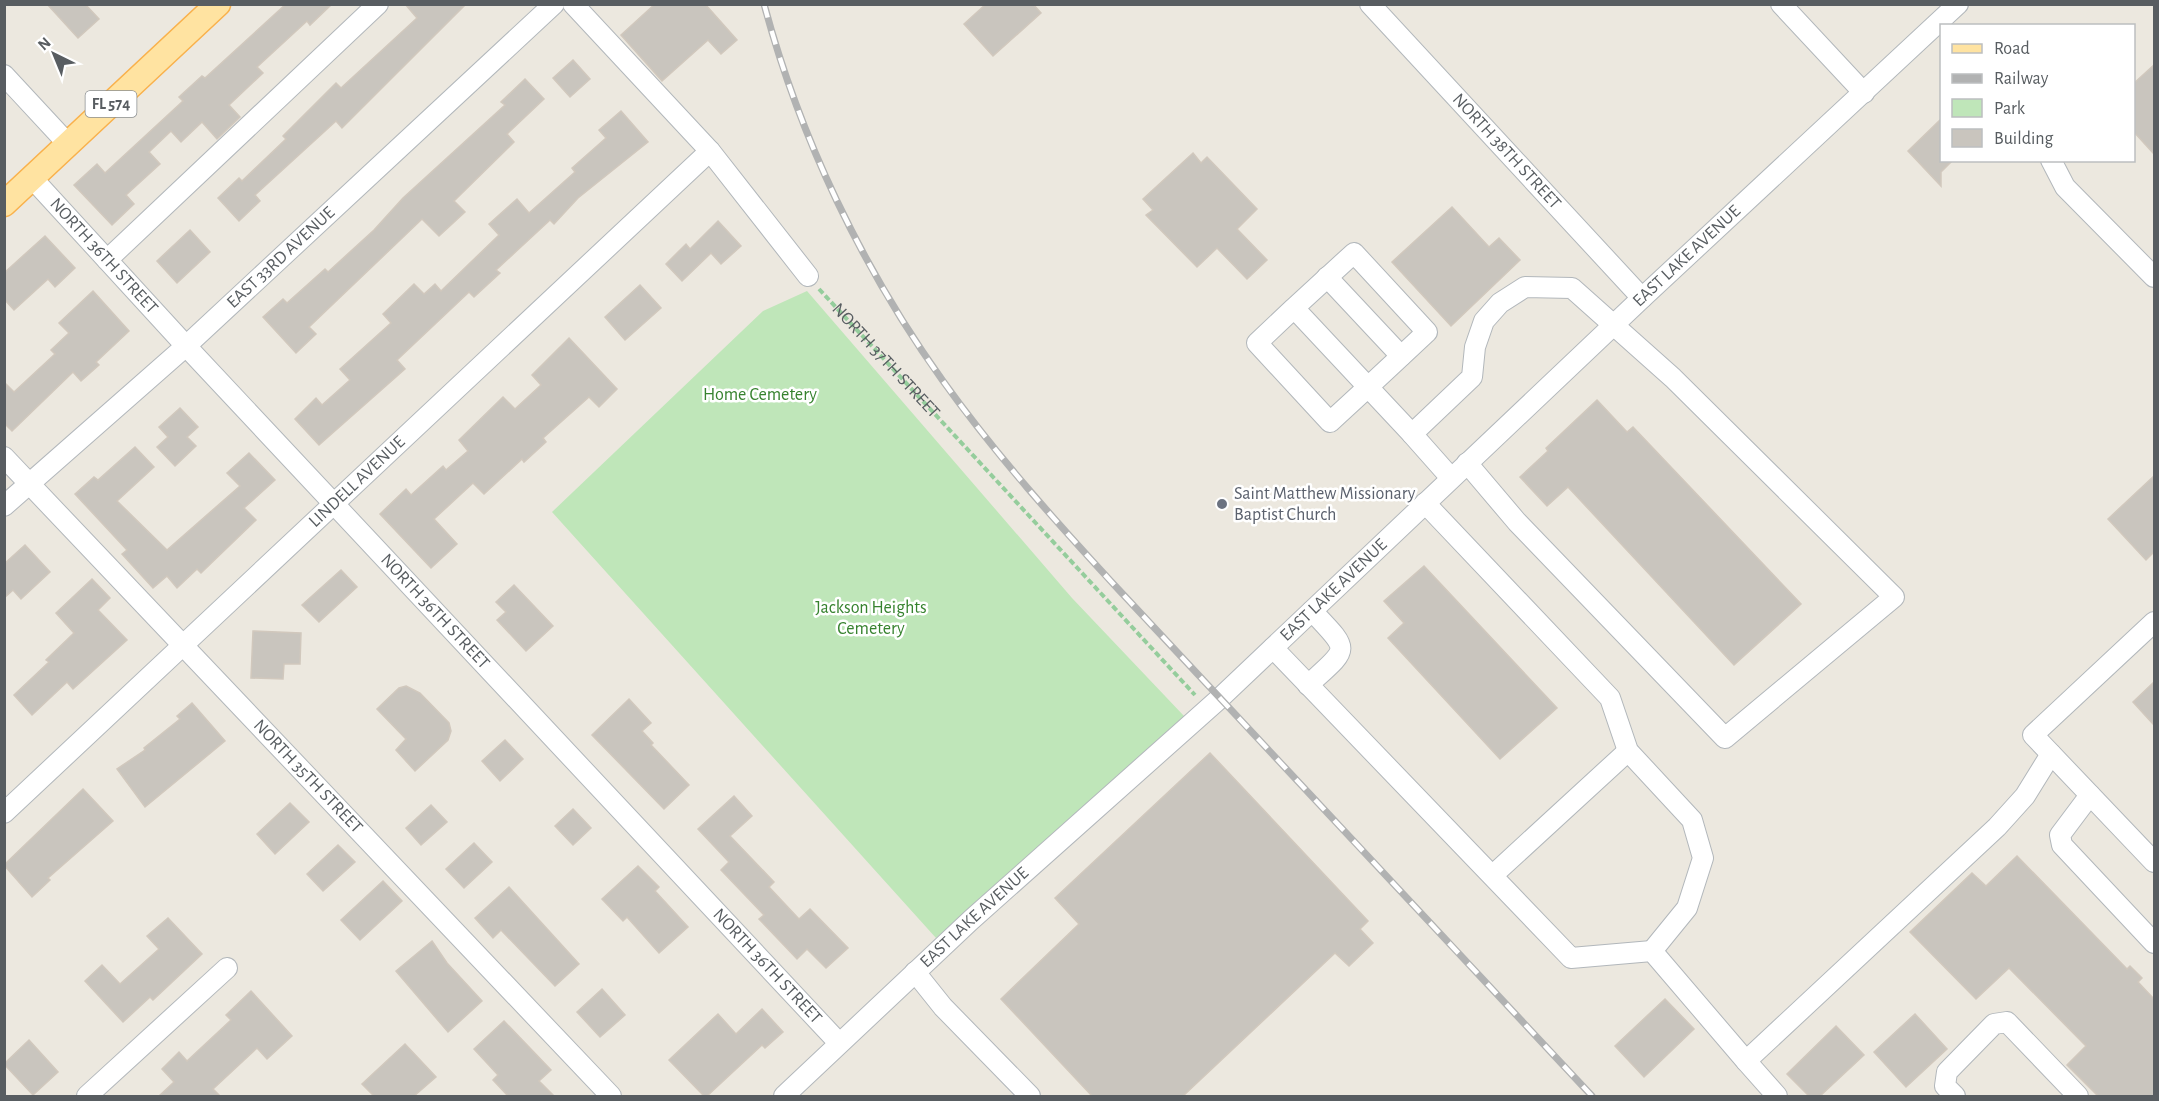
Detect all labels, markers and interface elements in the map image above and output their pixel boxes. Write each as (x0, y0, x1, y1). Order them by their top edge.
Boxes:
north arrow (24, 24, 84, 84)
legend (1940, 24, 2135, 162)
text: N (35, 34, 54, 53)
text: Road (1994, 40, 2030, 58)
text: Railway (1994, 70, 2049, 88)
street label: NORTH 38TH STREET (1449, 90, 1564, 213)
road number: FL 574 (86, 91, 136, 117)
text: Park (1994, 100, 2026, 118)
text: Building (1994, 130, 2054, 148)
street label: NORTH 36TH STREET (46, 195, 161, 318)
street label: EAST LAKE AVENUE (1630, 202, 1744, 311)
street label: EAST 33RD AVENUE (224, 203, 339, 312)
street label: NORTH 37TH STREET (828, 300, 943, 422)
park label: Home Cemetery (703, 386, 817, 404)
street label: LINDELL AVENUE (306, 433, 409, 531)
place label: Saint Matthew Missionary Baptist Church (1234, 485, 1416, 524)
marker: Saint Matthew Missionary Baptist Church (1215, 497, 1229, 511)
street label: EAST LAKE AVENUE (1277, 535, 1391, 645)
street label: NORTH 36TH STREET (377, 551, 493, 673)
park label: Jackson Heights Cemetery (815, 599, 927, 638)
street label: NORTH 35TH STREET (250, 716, 366, 837)
street label: EAST LAKE AVENUE (917, 864, 1033, 972)
street label: NORTH 36TH STREET (709, 905, 825, 1027)

